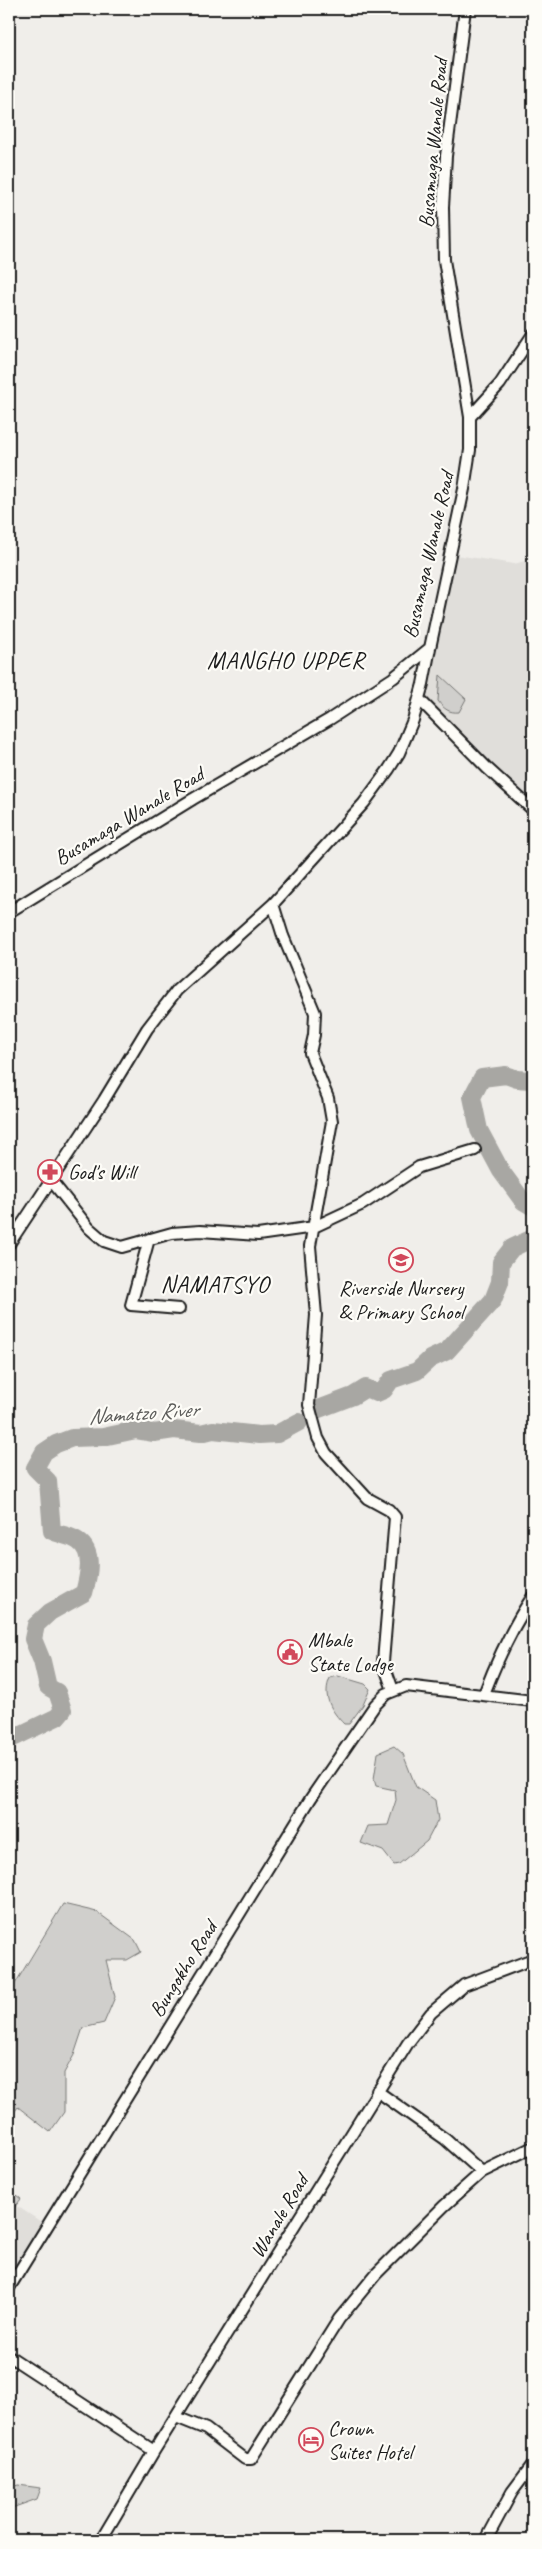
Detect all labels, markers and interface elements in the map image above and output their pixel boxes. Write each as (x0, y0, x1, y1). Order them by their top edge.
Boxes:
street label: Busamaga Wanale Road (413, 55, 454, 229)
street label: Busamaga Wanale Road (396, 467, 460, 641)
district label: MANGHO UPPER (207, 645, 367, 675)
street label: Busamaga Wanale Road (50, 760, 211, 871)
pharmacy icon: God's Will (37, 1159, 63, 1185)
place label: God's Will (68, 1159, 139, 1185)
school or university icon: Riverside Nursery & Primary School (388, 1247, 414, 1273)
district label: NAMATSYO (160, 1269, 272, 1299)
place label: Riverside Nursery & Primary School (339, 1275, 467, 1325)
water label: Namatzo River (87, 1395, 202, 1431)
place label: Mbale State Lodge (308, 1627, 395, 1677)
public building icon: Mbale State Lodge (277, 1639, 303, 1665)
street label: Bungokho Road (143, 1913, 225, 2022)
street label: Wanale Road (244, 2167, 315, 2262)
place label: Crown Suites Hotel (328, 2415, 416, 2465)
hotel icon: Crown Suites Hotel (298, 2427, 324, 2453)

